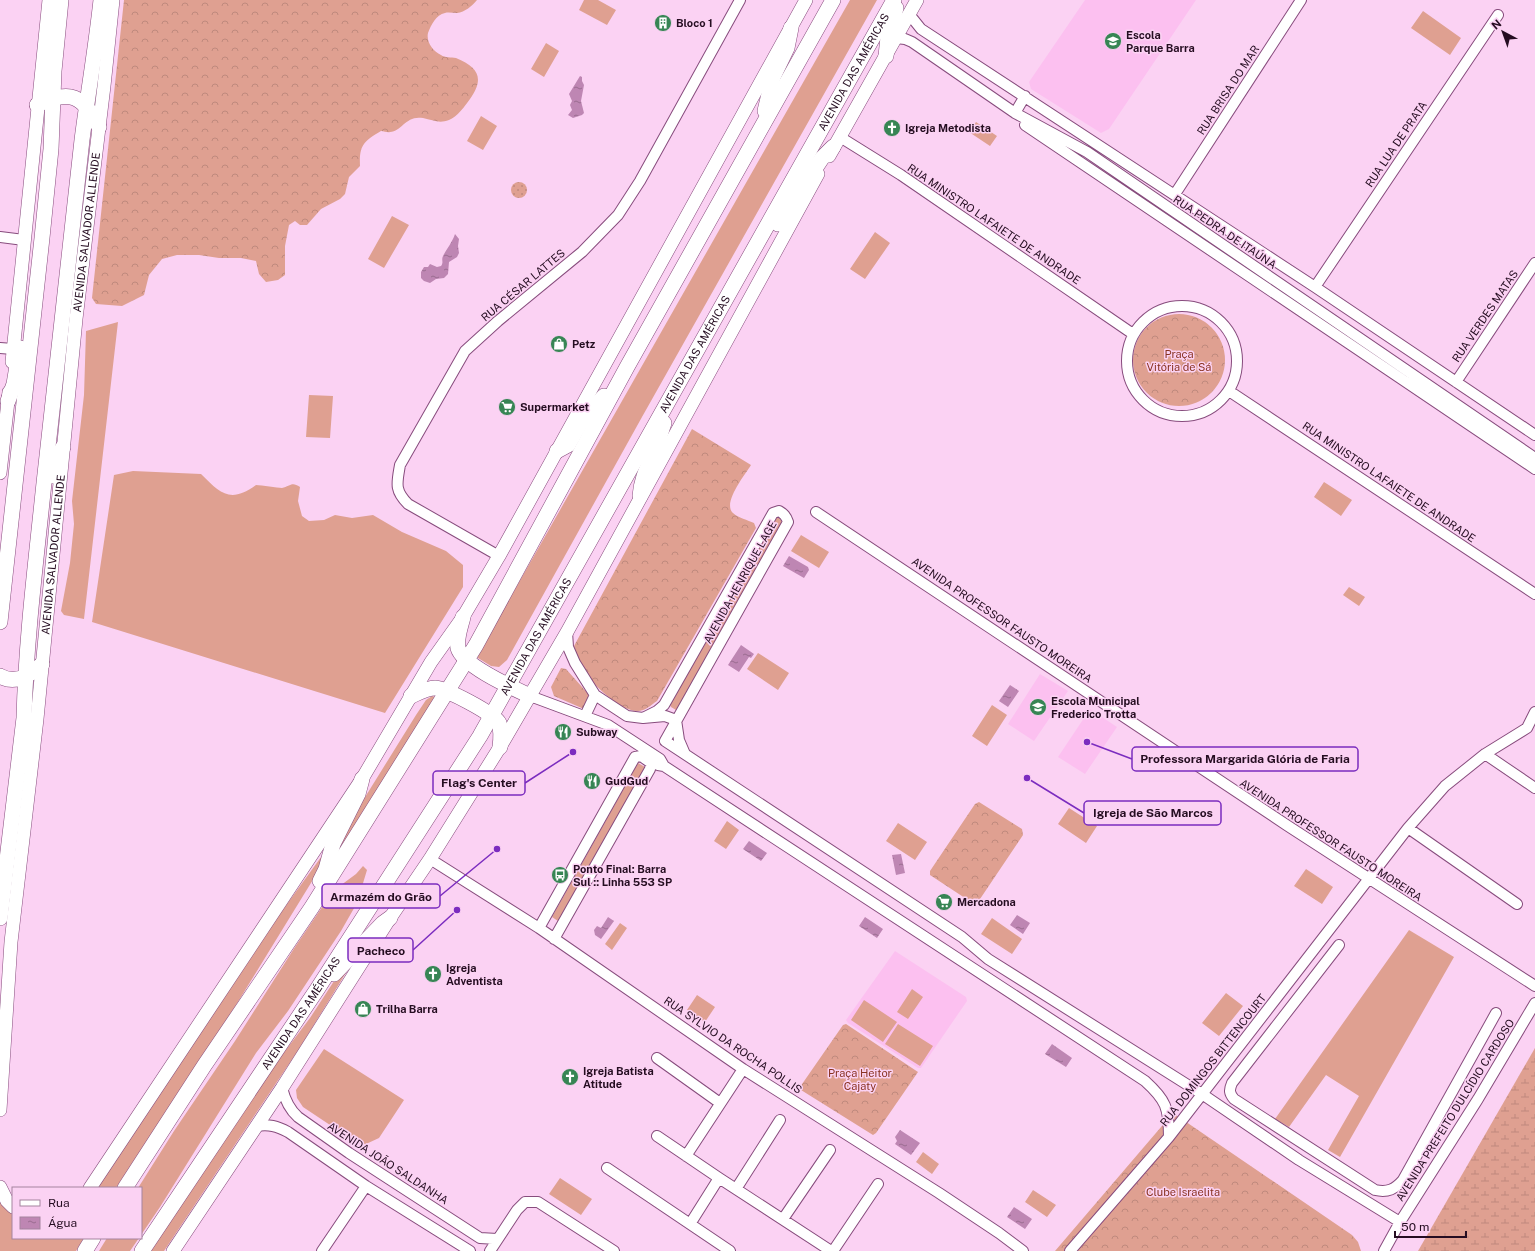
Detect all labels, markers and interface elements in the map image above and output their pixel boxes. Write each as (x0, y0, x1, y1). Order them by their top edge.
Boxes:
street label: AVENIDA DAS AMÉRICAS (816, 11, 891, 133)
north arrow (1483, 12, 1523, 52)
building icon: Bloco 1 (653, 13, 673, 33)
place label: Bloco 1 (676, 17, 713, 29)
text: N (1489, 17, 1504, 32)
place label: Escola Parque Barra (1126, 29, 1195, 54)
school or university icon: Escola Parque Barra (1103, 31, 1123, 51)
street label: RUA BRISA DO MAR (1195, 43, 1261, 137)
street label: RUA LUA DE PRATA (1363, 99, 1429, 189)
church icon: Igreja Metodista (882, 118, 902, 138)
place label: Igreja Metodista (905, 122, 991, 134)
street label: AVENIDA SALVADOR ALLENDE (71, 152, 102, 313)
street label: RUA MINISTRO LAFAIETE DE ANDRADE (905, 161, 1083, 287)
street label: RUA PEDRA DE ITAÚNA (1171, 192, 1279, 271)
street label: RUA CÉSAR LATTES (478, 246, 567, 324)
street label: RUA VERDES MATAS (1450, 268, 1520, 364)
street label: AVENIDA DAS AMÉRICAS (657, 294, 732, 415)
shop icon: Petz (549, 334, 569, 354)
place label: Petz (572, 338, 596, 350)
park label: Praça Vitória de Sá (1147, 348, 1211, 373)
supermarket icon: Supermarket (497, 397, 517, 417)
place label: Supermarket (520, 401, 590, 413)
street label: RUA MINISTRO LAFAIETE DE ANDRADE (1300, 419, 1478, 545)
street label: AVENIDA SALVADOR ALLENDE (39, 474, 67, 635)
street label: AVENIDA HENRIQUE LAGE (701, 518, 779, 645)
street label: AVENIDA PROFESSOR FAUSTO MOREIRA (910, 555, 1094, 685)
street label: AVENIDA DAS AMÉRICAS (498, 576, 574, 697)
place label: Escola Municipal Frederico Trotta (1051, 695, 1140, 720)
school or university icon: Escola Municipal Frederico Trotta (1028, 697, 1048, 717)
restaurant icon: Subway (553, 722, 573, 742)
place label: Subway (576, 726, 618, 738)
callout: Professora Margarida Glória de Faria (1132, 747, 1358, 771)
text: Professora Margarida Glória de Faria (1140, 752, 1350, 766)
callout: Flag's Center (433, 771, 525, 795)
restaurant icon: GudGud (582, 771, 602, 791)
place label: GudGud (605, 775, 648, 787)
text: Flag's Center (441, 776, 517, 790)
street label: AVENIDA PROFESSOR FAUSTO MOREIRA (1238, 777, 1424, 904)
callout: Igreja de São Marcos (1084, 801, 1221, 825)
text: Igreja de São Marcos (1093, 806, 1213, 820)
place label: Ponto Final: Barra Sul :: Linha 553 SP (573, 863, 672, 888)
bus stop icon: Ponto Final: Barra Sul :: Linha 553 SP (550, 865, 570, 885)
callout: Armazém do Grão (322, 884, 440, 908)
text: Armazém do Grão (330, 890, 432, 904)
supermarket icon: Mercadona (934, 892, 954, 912)
place label: Mercadona (957, 896, 1016, 908)
callout: Pacheco (348, 938, 413, 962)
text: Pacheco (357, 944, 405, 958)
street label: AVENIDA DAS AMÉRICAS (259, 955, 342, 1072)
place label: Igreja Adventista (446, 962, 503, 987)
church icon: Igreja Adventista (423, 964, 443, 984)
street label: RUA DOMINGOS BITTENCOURT (1158, 991, 1269, 1128)
street label: RUA SYLVIO DA ROCHA POLLIS (662, 994, 804, 1096)
shop icon: Trilha Barra (353, 999, 373, 1019)
place label: Trilha Barra (376, 1003, 438, 1015)
street label: AVENIDA PREFEITO DULCÍDIO CARDOSO (1393, 1016, 1516, 1203)
place label: Igreja Batista Atitude (583, 1065, 654, 1090)
church icon: Igreja Batista Atitude (560, 1067, 580, 1087)
park label: Praça Heitor Cajaty (828, 1067, 892, 1092)
street label: AVENIDA JOÃO SALDANHA (326, 1120, 451, 1207)
park label: Clube Israelita (1146, 1186, 1220, 1198)
legend (12, 1187, 142, 1239)
text: Rua (48, 1196, 70, 1210)
scale bar (1395, 1213, 1466, 1239)
text: Água (48, 1216, 77, 1230)
text: 50 m (1401, 1220, 1429, 1234)

